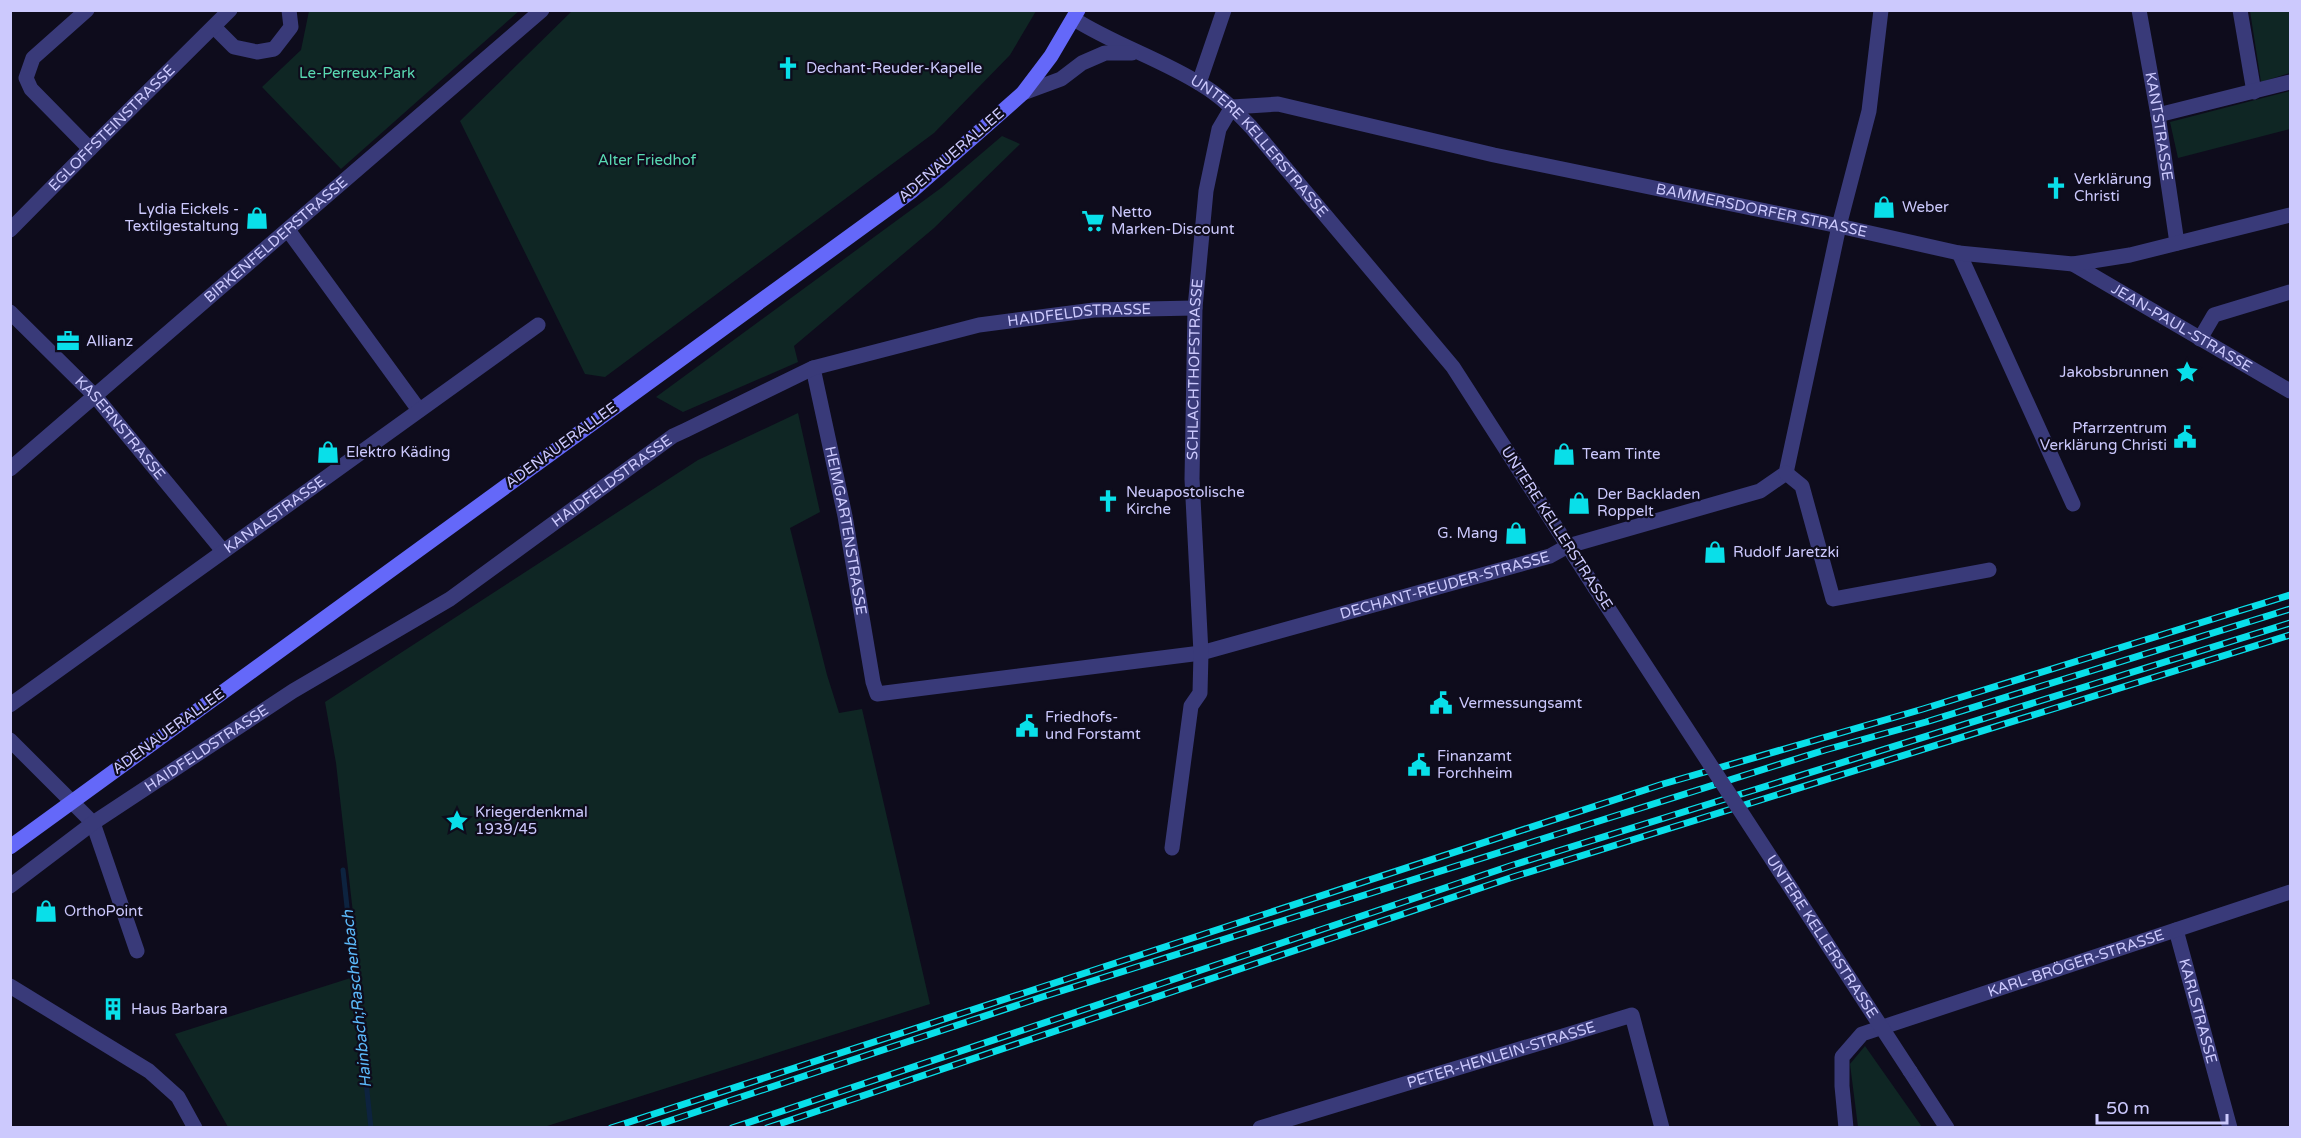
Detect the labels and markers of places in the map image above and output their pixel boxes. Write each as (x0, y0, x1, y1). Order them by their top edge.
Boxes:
church icon: Dechant-Reuder-Kapelle (775, 55, 801, 81)
place label: Dechant-Reuder-Kapelle (806, 59, 982, 77)
place label: Verklärung Christi (2074, 170, 2152, 205)
church icon: Verklärung Christi (2043, 175, 2069, 201)
shop icon: Weber (1871, 194, 1897, 220)
place label: Weber (1902, 198, 1949, 216)
place label: Lydia Eickels - Textilgestaltung (125, 200, 239, 235)
place label: Netto Marken-Discount (1111, 203, 1235, 238)
shop icon: Lydia Eickels - Textilgestaltung (244, 205, 270, 231)
supermarket icon: Netto Marken-Discount (1080, 208, 1106, 234)
office icon: Allianz (55, 328, 81, 354)
place label: Allianz (86, 332, 133, 350)
place icon: Jakobsbrunnen (2174, 359, 2200, 385)
place label: Jakobsbrunnen (2060, 363, 2169, 381)
place label: Pfarrzentrum Verklärung Christi (2040, 419, 2167, 454)
public building icon: Pfarrzentrum Verklärung Christi (2172, 424, 2198, 450)
shop icon: Elektro Käding (315, 439, 341, 465)
shop icon: Team Tinte (1551, 441, 1577, 467)
place label: Elektro Käding (346, 443, 451, 461)
place label: Team Tinte (1582, 445, 1661, 463)
place label: Neuapostolische Kirche (1126, 483, 1245, 518)
place label: Der Backladen Roppelt (1597, 485, 1700, 520)
church icon: Neuapostolische Kirche (1095, 488, 1121, 514)
shop icon: Der Backladen Roppelt (1566, 490, 1592, 516)
shop icon: G. Mang (1503, 520, 1529, 546)
place label: G. Mang (1437, 524, 1498, 542)
shop icon: Rudolf Jaretzki (1702, 539, 1728, 565)
place label: Rudolf Jaretzki (1733, 543, 1839, 561)
public building icon: Vermessungsamt (1428, 690, 1454, 716)
place label: Vermessungsamt (1459, 694, 1582, 712)
place label: Friedhofs- und Forstamt (1045, 708, 1141, 743)
public building icon: Friedhofs- und Forstamt (1014, 713, 1040, 739)
place label: Finanzamt Forchheim (1437, 747, 1512, 782)
public building icon: Finanzamt Forchheim (1406, 752, 1432, 778)
place label: Kriegerdenkmal 1939/45 (475, 803, 588, 838)
place icon: Kriegerdenkmal 1939/45 (444, 808, 470, 834)
shop icon: OrthoPoint (33, 898, 59, 924)
place label: OrthoPoint (64, 902, 143, 920)
building icon: Haus Barbara (100, 996, 126, 1022)
place label: Haus Barbara (131, 1000, 228, 1018)

